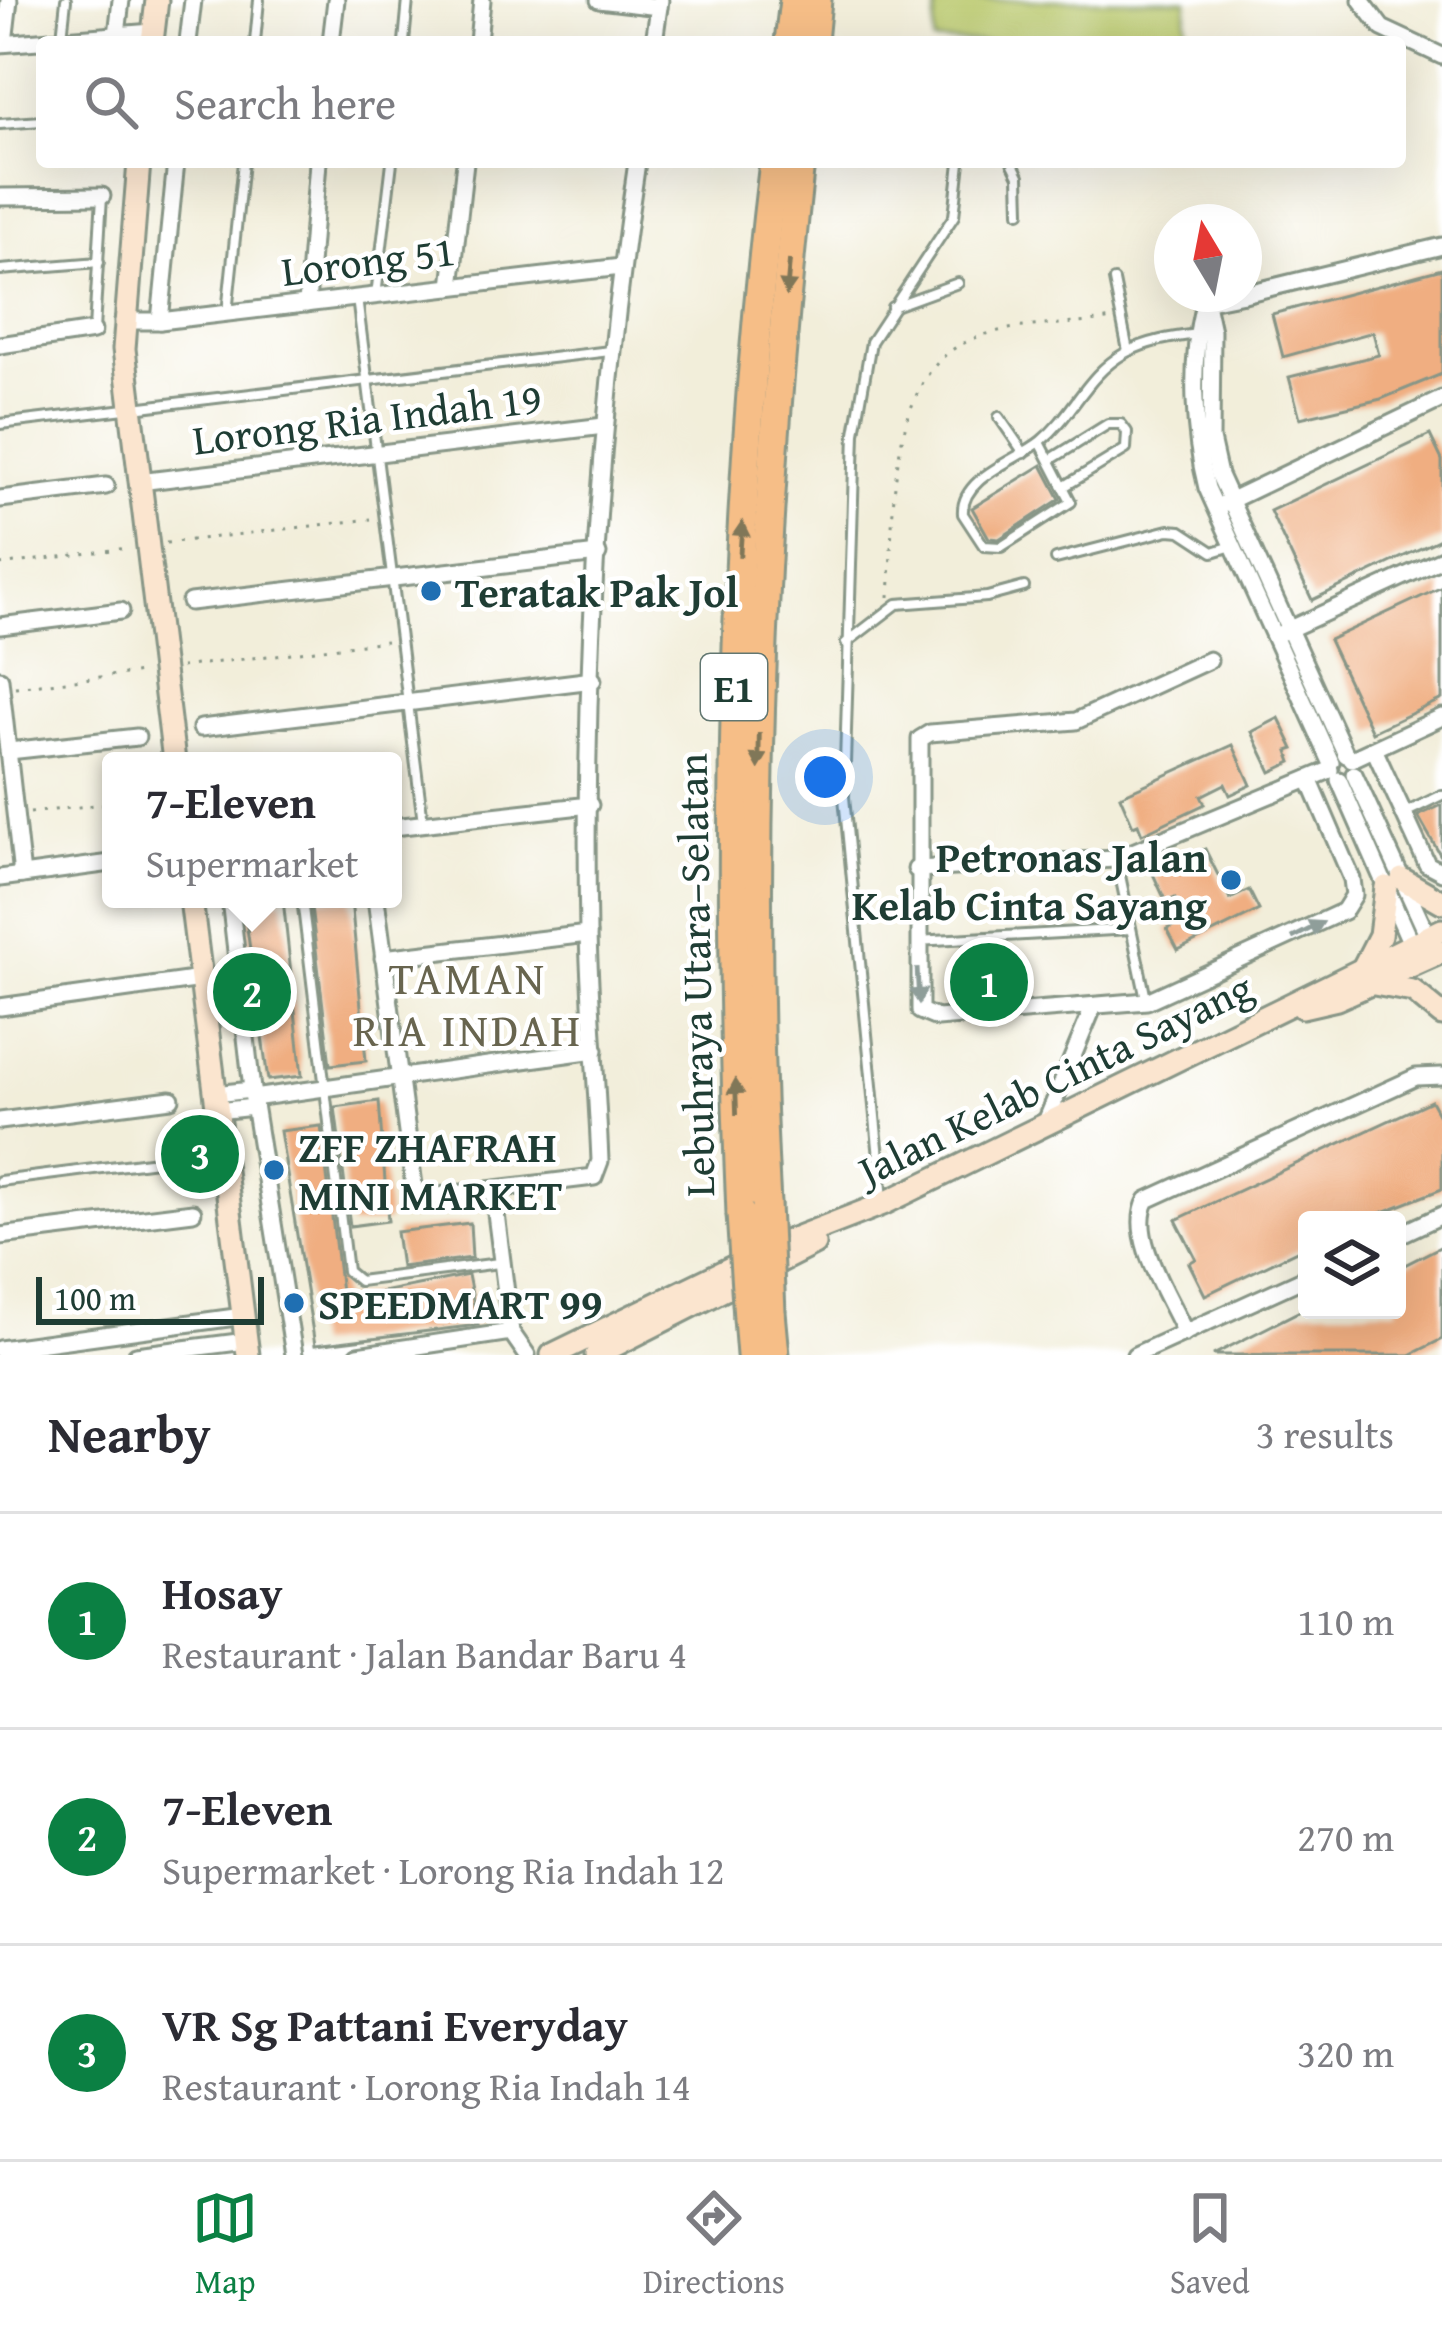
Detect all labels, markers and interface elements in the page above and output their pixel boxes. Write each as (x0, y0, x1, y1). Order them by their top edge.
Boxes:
search box (36, 36, 1406, 168)
icon: search (78, 69, 144, 135)
text: Search here (174, 70, 396, 135)
north arrow (1154, 204, 1262, 312)
street label: Lorong 51 (278, 219, 458, 301)
one-way arrow (778, 260, 797, 298)
street label: Lorong Ria Indah 19 (189, 366, 545, 470)
one-way arrow (732, 519, 751, 557)
place label: Teratak Pak Jol (455, 561, 739, 622)
marker: Teratak Pak Jol (418, 578, 444, 604)
road number: E1 (701, 654, 767, 720)
one-way arrow (749, 733, 768, 771)
your location (795, 747, 855, 807)
popup (102, 752, 402, 908)
street label: Lebuhraya Utara–Selatan (661, 752, 729, 1197)
text: 7-Eleven (145, 769, 316, 834)
place label: Petronas Jalan Kelab Cinta Sayang (852, 826, 1208, 935)
text: Supermarket (145, 834, 359, 891)
marker: Petronas Jalan Kelab Cinta Sayang (1218, 867, 1244, 893)
one-way arrow (1291, 920, 1326, 940)
pin: 1 (950, 937, 1028, 1027)
district label: TAMAN RIA INDAH (353, 945, 583, 1062)
pin: 2 (213, 947, 291, 1037)
street label: Jalan Kelab Cinta Sayang (843, 956, 1263, 1202)
one-way arrow (909, 968, 928, 1006)
one-way arrow (726, 1077, 745, 1115)
pin: 3 (161, 1109, 239, 1199)
place label: ZFF ZHAFRAH MINI MARKET (298, 1116, 563, 1225)
marker: ZFF ZHAFRAH MINI MARKET (261, 1157, 287, 1183)
map controls (1298, 1211, 1406, 1319)
button: layers (1298, 1211, 1406, 1319)
scale bar (36, 1271, 264, 1324)
place label: SPEEDMART 99 (318, 1273, 602, 1334)
text: 100 m (54, 1274, 136, 1322)
marker: SPEEDMART 99 (281, 1290, 307, 1316)
text: Nearby (48, 1396, 211, 1471)
text: 3 results (1256, 1405, 1394, 1462)
text: Hosay (162, 1560, 283, 1625)
text: 1 (77, 1592, 97, 1649)
text: 110 m (1297, 1592, 1394, 1649)
text: Restaurant · Jalan Bandar Baru 4 (162, 1625, 687, 1682)
text: 7-Eleven (162, 1776, 332, 1841)
text: 2 (77, 1808, 97, 1865)
text: 270 m (1297, 1808, 1394, 1865)
text: Supermarket · Lorong Ria Indah 12 (162, 1841, 724, 1898)
text: VR Sg Pattani Everyday (162, 1992, 628, 2057)
text: 3 (77, 2024, 97, 2081)
text: 320 m (1297, 2024, 1394, 2081)
text: Restaurant · Lorong Ria Indah 14 (162, 2057, 691, 2114)
tab: Map (192, 2185, 258, 2305)
tab: Directions (643, 2185, 785, 2305)
tab: Saved (1170, 2185, 1250, 2305)

